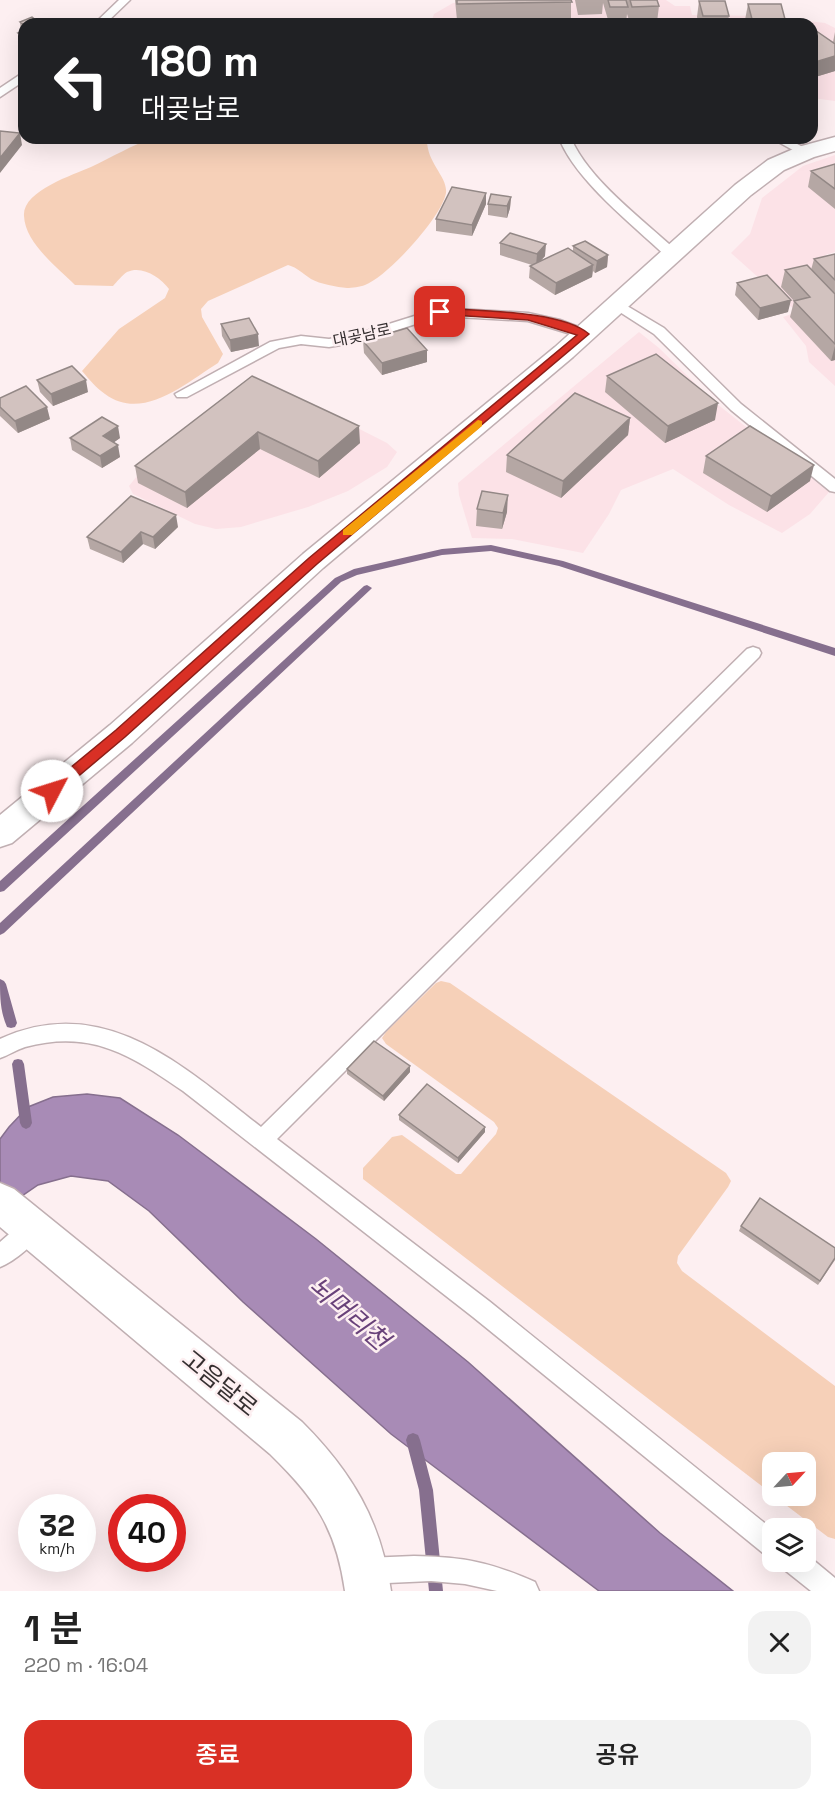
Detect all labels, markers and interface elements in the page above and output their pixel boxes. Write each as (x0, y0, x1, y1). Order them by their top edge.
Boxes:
text: 180 m (141, 35, 259, 88)
icon: left (42, 42, 120, 120)
text: 대곶남로 (141, 91, 240, 126)
pin (414, 286, 465, 337)
icon: arrive (423, 295, 456, 328)
street label: 대곶남로 (331, 319, 393, 351)
position arrow (20, 759, 84, 823)
water label: 뇌머리천 (302, 1269, 399, 1359)
street label: 고음달로 (176, 1343, 264, 1423)
north arrow (762, 1452, 816, 1506)
map controls (762, 1452, 816, 1572)
speed limit sign: 40 (108, 1494, 186, 1572)
text: 32 (39, 1506, 75, 1545)
button: layers (762, 1518, 816, 1572)
text: km/h (39, 1539, 75, 1558)
text: 1 분 (24, 1606, 83, 1652)
button: close (748, 1611, 811, 1674)
text: 220 m · 16:04 (24, 1652, 148, 1678)
button: 종료 (24, 1720, 412, 1789)
button: 공유 (424, 1720, 811, 1789)

